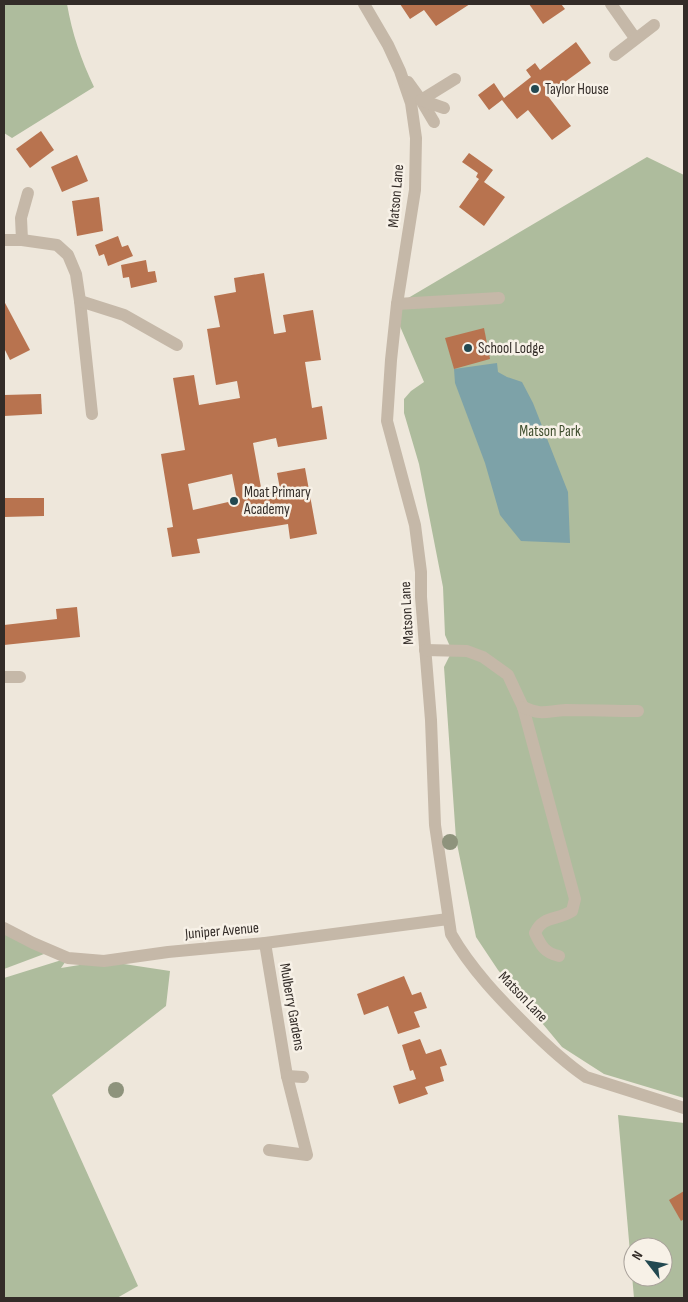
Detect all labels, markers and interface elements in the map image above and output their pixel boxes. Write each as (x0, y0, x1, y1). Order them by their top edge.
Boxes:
place label: Taylor House (545, 80, 609, 99)
marker: Taylor House (529, 83, 541, 95)
street label: Matson Lane (384, 164, 408, 228)
place label: School Lodge (478, 339, 544, 358)
marker: School Lodge (462, 342, 474, 354)
park label: Matson Park (519, 422, 581, 441)
place label: Moat Primary Academy (243, 483, 311, 519)
marker: Moat Primary Academy (228, 495, 240, 507)
street label: Matson Lane (396, 581, 418, 645)
street label: Juniper Avenue (183, 918, 260, 944)
street label: Mulberry Gardens (275, 962, 309, 1052)
street label: Matson Lane (494, 968, 552, 1026)
north arrow (623, 1237, 673, 1287)
text: N (628, 1248, 646, 1263)

